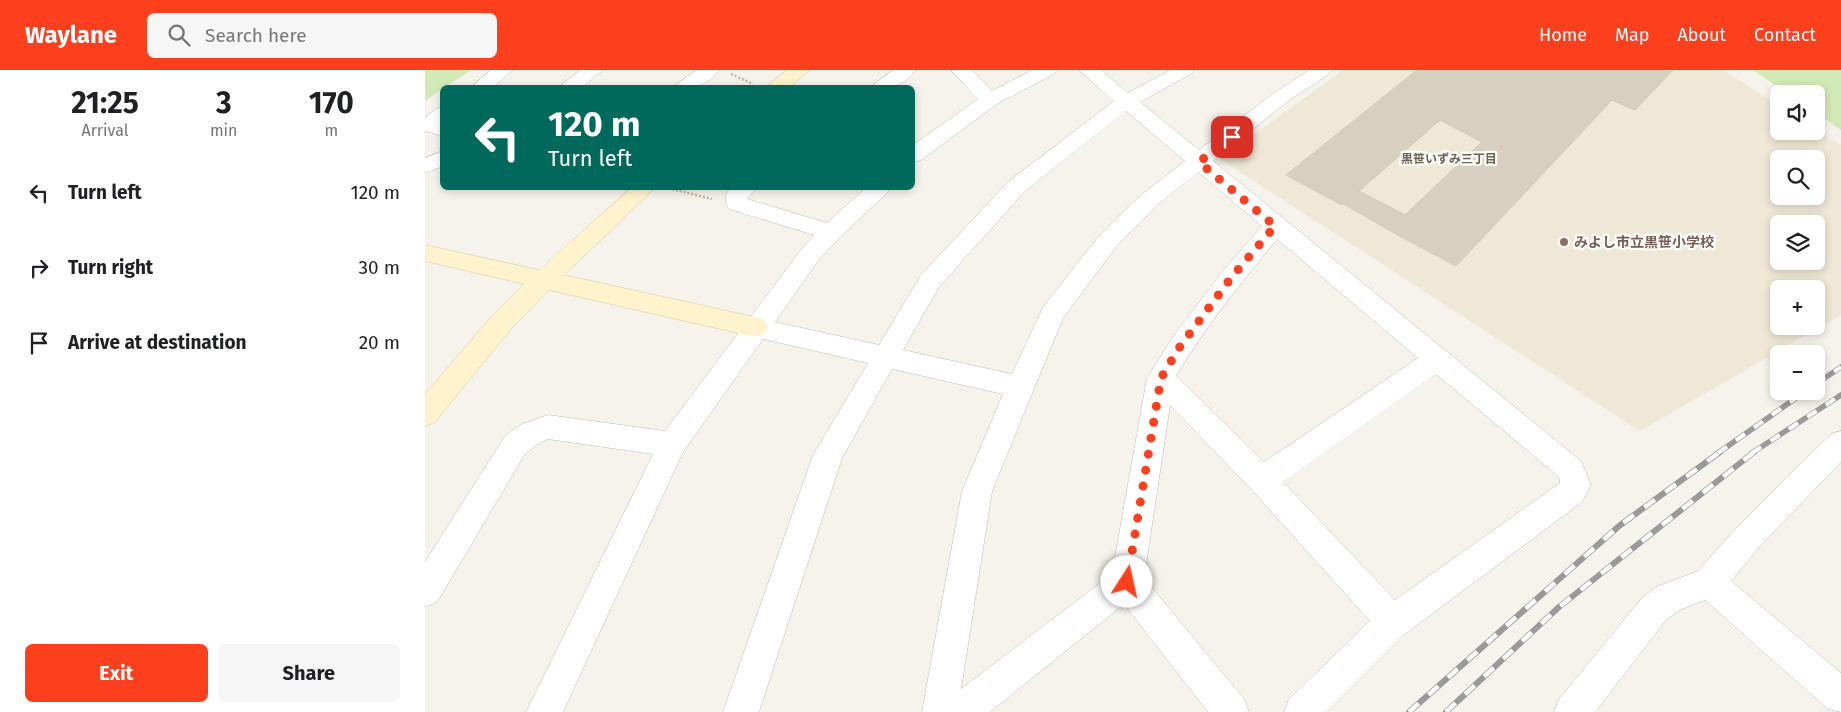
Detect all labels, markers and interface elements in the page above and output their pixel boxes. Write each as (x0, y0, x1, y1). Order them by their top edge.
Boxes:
search box (147, 13, 497, 58)
text: Waylane (25, 21, 117, 49)
icon: search (165, 21, 193, 49)
text: Search here (205, 24, 307, 47)
text: Home (1539, 24, 1587, 46)
text: Map (1615, 24, 1649, 46)
text: About (1677, 24, 1726, 46)
text: Contact (1754, 24, 1816, 46)
text: 21:25 (71, 85, 139, 121)
text: 3 (216, 85, 231, 121)
text: 170 (309, 85, 354, 121)
map controls (1770, 85, 1825, 400)
button: sound (1770, 85, 1825, 140)
text: 120 m (548, 103, 641, 145)
icon: left (465, 105, 530, 170)
pin (1211, 116, 1253, 158)
text: Arrival (81, 121, 128, 140)
text: min (210, 121, 237, 140)
text: m (324, 121, 338, 140)
icon: arrive (1218, 123, 1246, 151)
text: Turn left (548, 145, 632, 172)
button: search (1770, 150, 1825, 205)
district label: 黒笹いずみ三丁目 (1401, 152, 1497, 166)
icon: left (25, 179, 53, 207)
text: Turn left (68, 181, 142, 204)
text: 120 m (350, 181, 400, 204)
button: layers (1770, 215, 1825, 270)
place label: みよし市立黒笹小学校 (1574, 234, 1714, 251)
marker: みよし市立黒笹小学校 (1558, 236, 1570, 248)
icon: right (25, 254, 53, 282)
text: Turn right (68, 256, 153, 279)
text: 30 m (359, 256, 400, 279)
button: + (1770, 280, 1825, 335)
icon: arrive (25, 329, 53, 357)
text: Arrive at destination (68, 331, 247, 354)
text: 20 m (359, 331, 400, 354)
button: − (1770, 345, 1825, 400)
position arrow (1100, 555, 1152, 607)
button: Exit (25, 644, 208, 702)
button: Share (218, 644, 400, 702)

